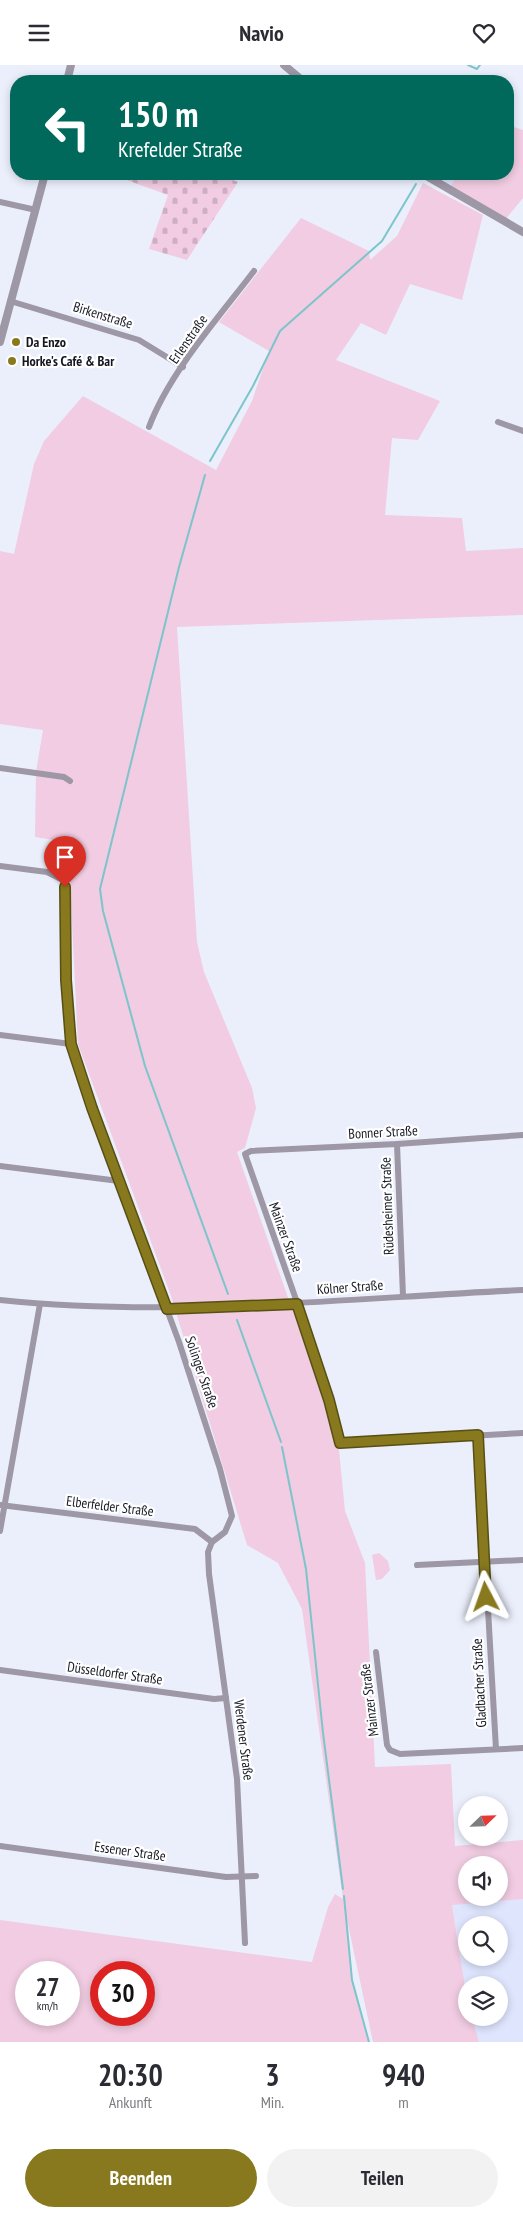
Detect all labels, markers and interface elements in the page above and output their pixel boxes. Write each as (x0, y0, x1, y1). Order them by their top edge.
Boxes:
icon: menu (25, 19, 53, 47)
text: Navio (239, 19, 284, 47)
icon: heart (470, 19, 498, 47)
text: 150 m (118, 91, 199, 137)
icon: left (35, 95, 100, 160)
text: Krefelder Straße (118, 135, 243, 163)
street label: Birkenstraße (71, 297, 135, 333)
street label: Erlenstraße (165, 311, 211, 367)
place label: Da Enzo (26, 333, 66, 351)
marker: Da Enzo (10, 336, 22, 348)
place label: Horke's Café & Bar (22, 352, 115, 370)
marker: Horke's Café & Bar (6, 355, 18, 367)
pin (44, 836, 86, 887)
icon: arrive (51, 843, 79, 871)
street label: Bonner Straße (348, 1121, 418, 1143)
street label: Rüdesheimer Straße (376, 1157, 398, 1255)
street label: Mainzer Straße (265, 1200, 307, 1275)
street label: Kölner Straße (316, 1276, 384, 1298)
street label: Solinger Straße (181, 1334, 223, 1411)
street label: Elberfelder Straße (65, 1492, 155, 1520)
position arrow (459, 1570, 511, 1622)
street label: Gladbacher Straße (468, 1638, 490, 1728)
street label: Düsseldorfer Straße (66, 1657, 164, 1689)
street label: Mainzer Straße (356, 1662, 382, 1737)
street label: Werdener Straße (230, 1699, 258, 1782)
north arrow (458, 1796, 508, 1846)
map controls (458, 1796, 508, 2026)
street label: Essener Straße (93, 1837, 167, 1865)
button: sound (458, 1856, 508, 1906)
button: search (458, 1916, 508, 1966)
speed limit sign: 30 (90, 1961, 155, 2026)
text: 27 (36, 1971, 59, 2003)
button: layers (458, 1976, 508, 2026)
text: km/h (37, 1998, 58, 2013)
text: 20:30 (98, 2055, 163, 2094)
text: 3 (265, 2055, 280, 2094)
text: 940 (382, 2055, 425, 2094)
text: Ankunft (109, 2092, 152, 2112)
text: Min. (261, 2092, 284, 2112)
text: m (398, 2092, 409, 2112)
button: Beenden (25, 2149, 257, 2207)
button: Teilen (267, 2149, 498, 2207)

